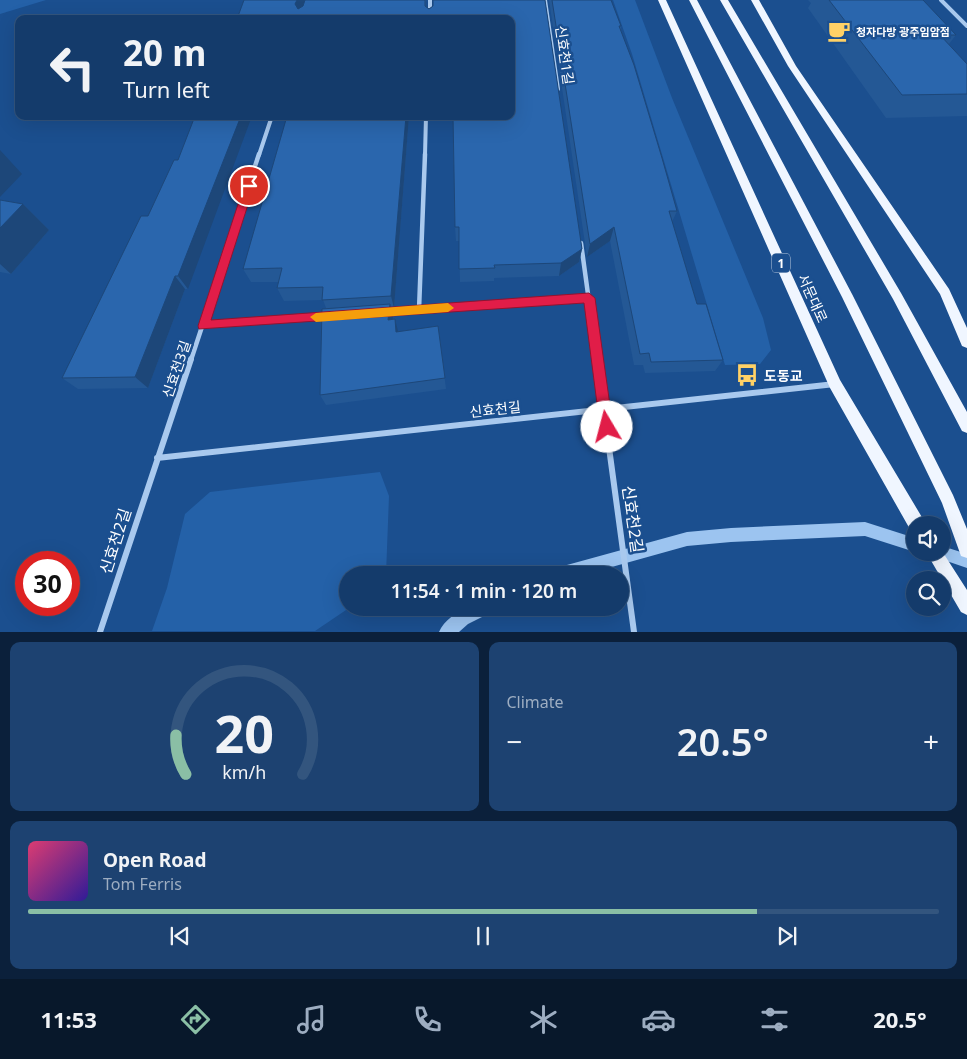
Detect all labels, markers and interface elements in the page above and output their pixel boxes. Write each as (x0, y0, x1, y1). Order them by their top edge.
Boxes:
cafe icon: 청자다방 광주임암점 (826, 18, 852, 44)
street label: 신효천1길 (551, 24, 579, 86)
place label: 청자다방 광주임암점 (856, 24, 950, 39)
text: 20 m (123, 29, 206, 76)
icon: left (40, 35, 105, 100)
text: Turn left (123, 74, 210, 104)
pin (228, 165, 270, 207)
icon: arrive (235, 172, 263, 200)
road number: 1 (772, 254, 790, 272)
street label: 서문대로 (794, 271, 832, 326)
street label: 신효천3길 (157, 338, 195, 400)
bus stop icon: 도동교 (734, 362, 760, 388)
place label: 도동교 (764, 366, 803, 385)
street label: 신효천길 (468, 397, 522, 421)
position arrow (580, 400, 632, 452)
street label: 신효천2길 (617, 484, 649, 554)
street label: 신효천2길 (94, 505, 136, 577)
map controls (906, 516, 951, 616)
button: sound (906, 516, 951, 561)
speed limit sign: 30 (15, 551, 80, 616)
button: search (906, 571, 951, 616)
text: 11:54 · 1 min · 120 m (391, 578, 577, 604)
text: Climate (507, 691, 564, 713)
text: 20 (215, 697, 274, 768)
text: 20.5° (677, 715, 769, 767)
text: − (507, 722, 523, 760)
text: + (923, 722, 939, 760)
text: km/h (222, 760, 266, 784)
text: Open Road (103, 847, 206, 873)
text: Tom Ferris (103, 873, 182, 895)
icon: previous (166, 922, 194, 950)
icon: pause (469, 922, 497, 950)
icon: next (773, 922, 801, 950)
icon: directions (178, 1002, 213, 1037)
icon: music (294, 1002, 329, 1037)
icon: phone (410, 1002, 445, 1037)
icon: climate (526, 1002, 561, 1037)
icon: car (641, 1002, 676, 1037)
icon: filters (757, 1002, 792, 1037)
text: 11:53 (40, 1004, 97, 1034)
text: 20.5° (873, 1004, 926, 1034)

